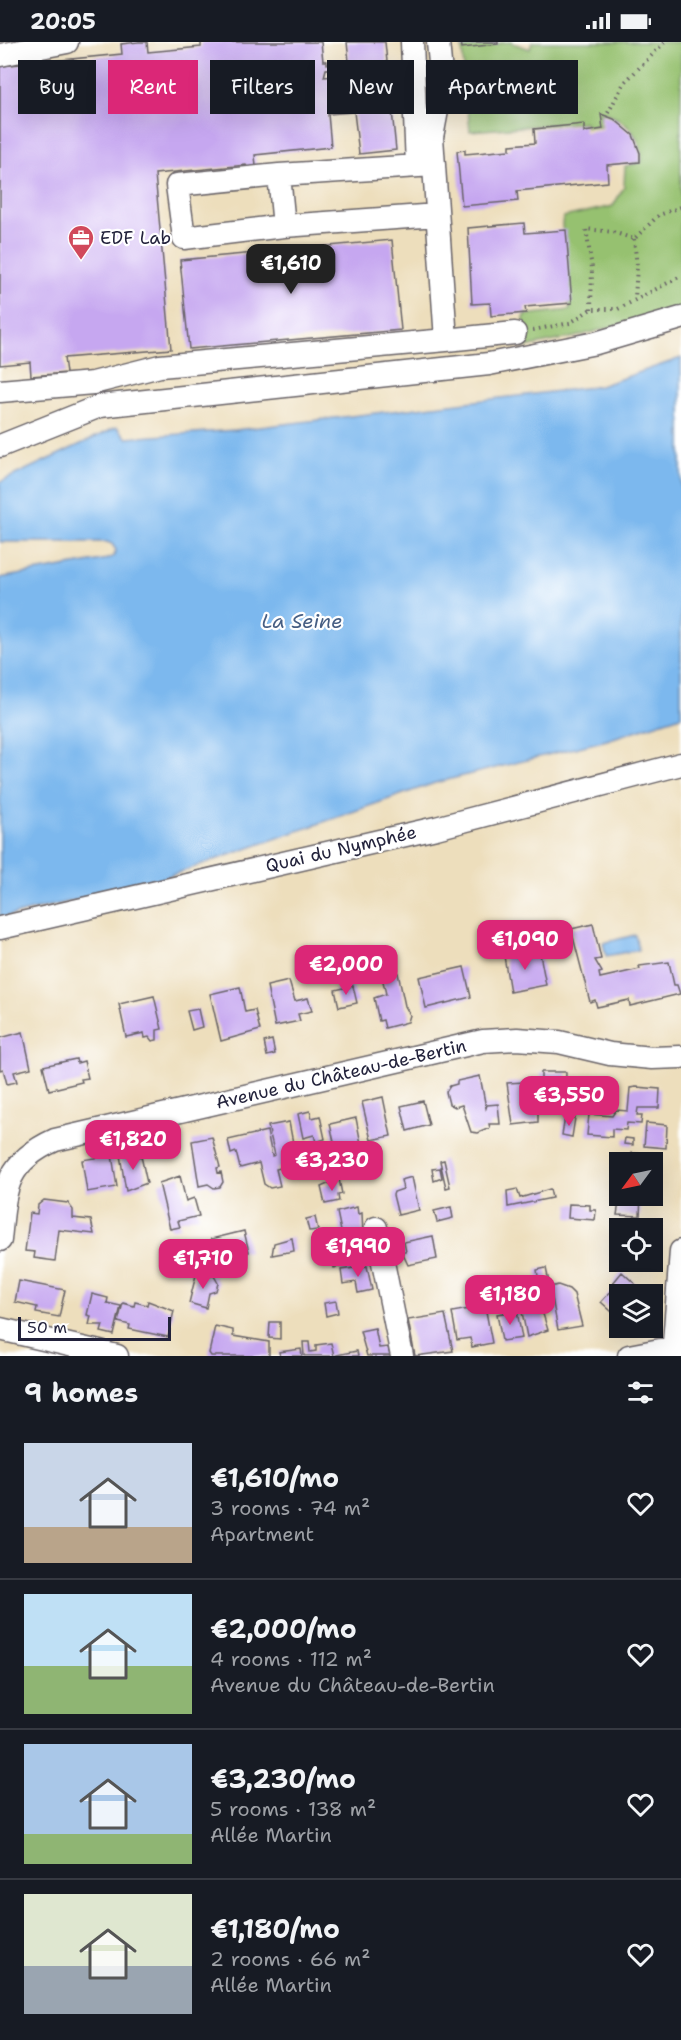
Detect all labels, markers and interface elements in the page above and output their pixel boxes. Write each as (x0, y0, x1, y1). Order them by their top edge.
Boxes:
text: 20:05 (30, 7, 96, 36)
chip: Buy (18, 60, 96, 114)
chip: Rent (108, 60, 198, 114)
chip: Filters (210, 60, 315, 114)
chip: New (327, 60, 414, 114)
chip: Apartment (426, 60, 578, 114)
office icon: EDF Lab (66, 223, 96, 261)
place label: EDF Lab (100, 226, 171, 250)
pin: €1,610 (242, 244, 340, 295)
text: €1,610 (260, 250, 322, 276)
water label: La Seine (262, 608, 342, 634)
street label: Quai du Nymphée (263, 820, 419, 878)
pin: €1,090 (476, 920, 574, 971)
text: €1,090 (491, 926, 559, 952)
pin: €2,000 (297, 945, 395, 996)
text: €2,000 (309, 951, 383, 977)
street label: Avenue du Château-de-Bertin (213, 1033, 469, 1115)
pin: €3,550 (520, 1076, 618, 1127)
text: €3,550 (533, 1082, 605, 1108)
pin: €1,820 (84, 1120, 182, 1171)
text: €1,820 (99, 1126, 167, 1152)
pin: €3,230 (283, 1141, 381, 1192)
text: €3,230 (295, 1147, 369, 1173)
north arrow (609, 1152, 663, 1206)
map controls (609, 1152, 663, 1338)
button: locate (609, 1218, 663, 1272)
pin: €1,990 (309, 1227, 407, 1278)
text: €1,990 (325, 1233, 391, 1259)
pin: €1,710 (154, 1239, 252, 1290)
text: €1,710 (173, 1245, 233, 1271)
pin: €1,180 (461, 1275, 559, 1326)
text: €1,180 (479, 1281, 541, 1307)
button: layers (609, 1284, 663, 1338)
scale bar (18, 1314, 171, 1342)
text: 50 m (27, 1317, 67, 1338)
text: 9 homes (24, 1375, 138, 1410)
icon: filters (624, 1376, 657, 1409)
text: €1,610/mo (210, 1460, 339, 1495)
icon: home (72, 1467, 144, 1539)
icon: heart (624, 1487, 657, 1520)
text: 3 rooms · 74 m² (210, 1495, 370, 1521)
text: Apartment (210, 1521, 314, 1547)
text: €2,000/mo (210, 1611, 357, 1646)
icon: home (72, 1618, 144, 1690)
icon: heart (624, 1638, 657, 1671)
text: 4 rooms · 112 m² (210, 1646, 372, 1672)
text: Avenue du Château-de-Bertin (210, 1672, 495, 1698)
text: €3,230/mo (210, 1761, 356, 1796)
icon: home (72, 1768, 144, 1840)
icon: heart (624, 1788, 657, 1821)
text: 5 rooms · 138 m² (210, 1796, 376, 1822)
text: Allée Martin (210, 1822, 332, 1848)
text: €1,180/mo (210, 1911, 340, 1946)
icon: home (72, 1918, 144, 1990)
icon: heart (624, 1938, 657, 1971)
text: 2 rooms · 66 m² (210, 1946, 371, 1972)
text: Allée Martin (210, 1972, 332, 1998)

